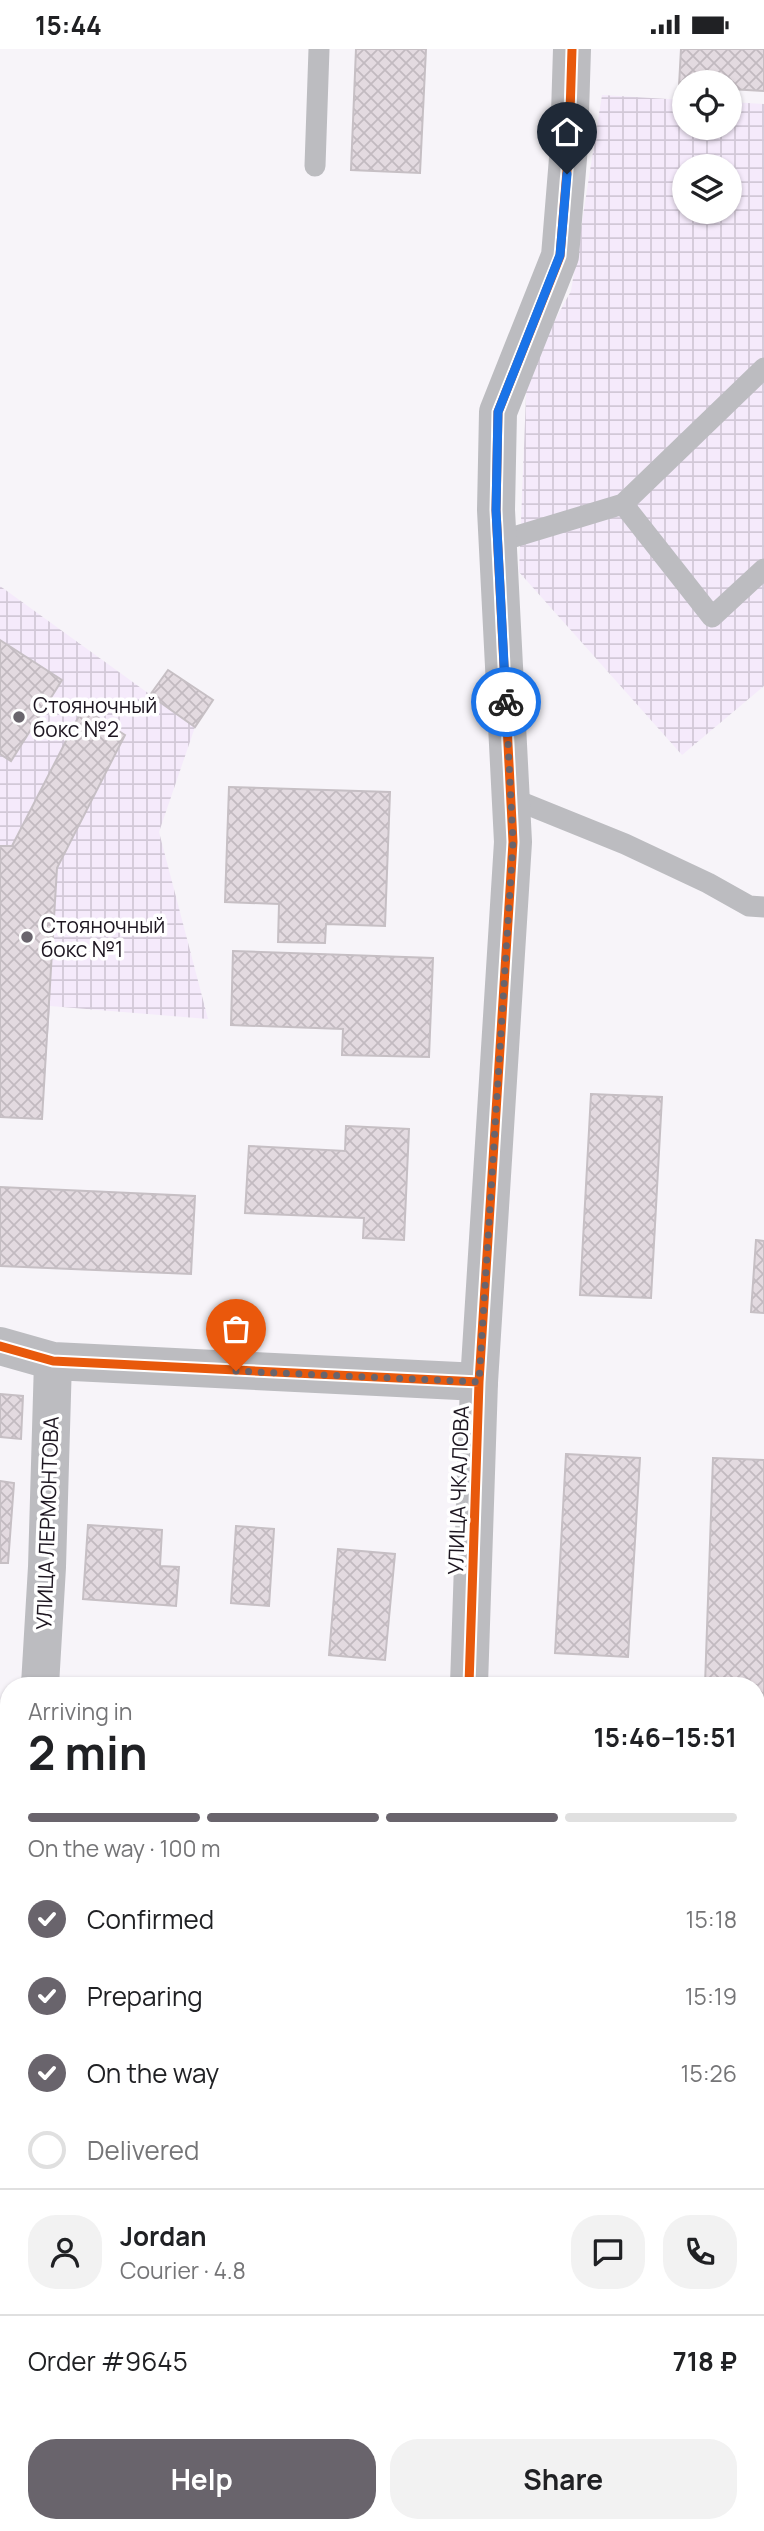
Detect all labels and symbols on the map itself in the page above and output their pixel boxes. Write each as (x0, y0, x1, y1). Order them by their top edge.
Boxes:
pin (537, 102, 597, 174)
courier (471, 667, 541, 737)
place label: Стояночный бокс №2 (33, 691, 157, 743)
marker: Стояночный бокс №2 (11, 709, 27, 725)
place label: Стояночный бокс №1 (41, 911, 165, 963)
marker: Стояночный бокс №1 (19, 929, 35, 945)
pin (206, 1299, 266, 1371)
street label: УЛИЦА ЧКАЛОВА (441, 1405, 475, 1575)
street label: УЛИЦА ЛЕРМОНТОВА (29, 1416, 65, 1630)

